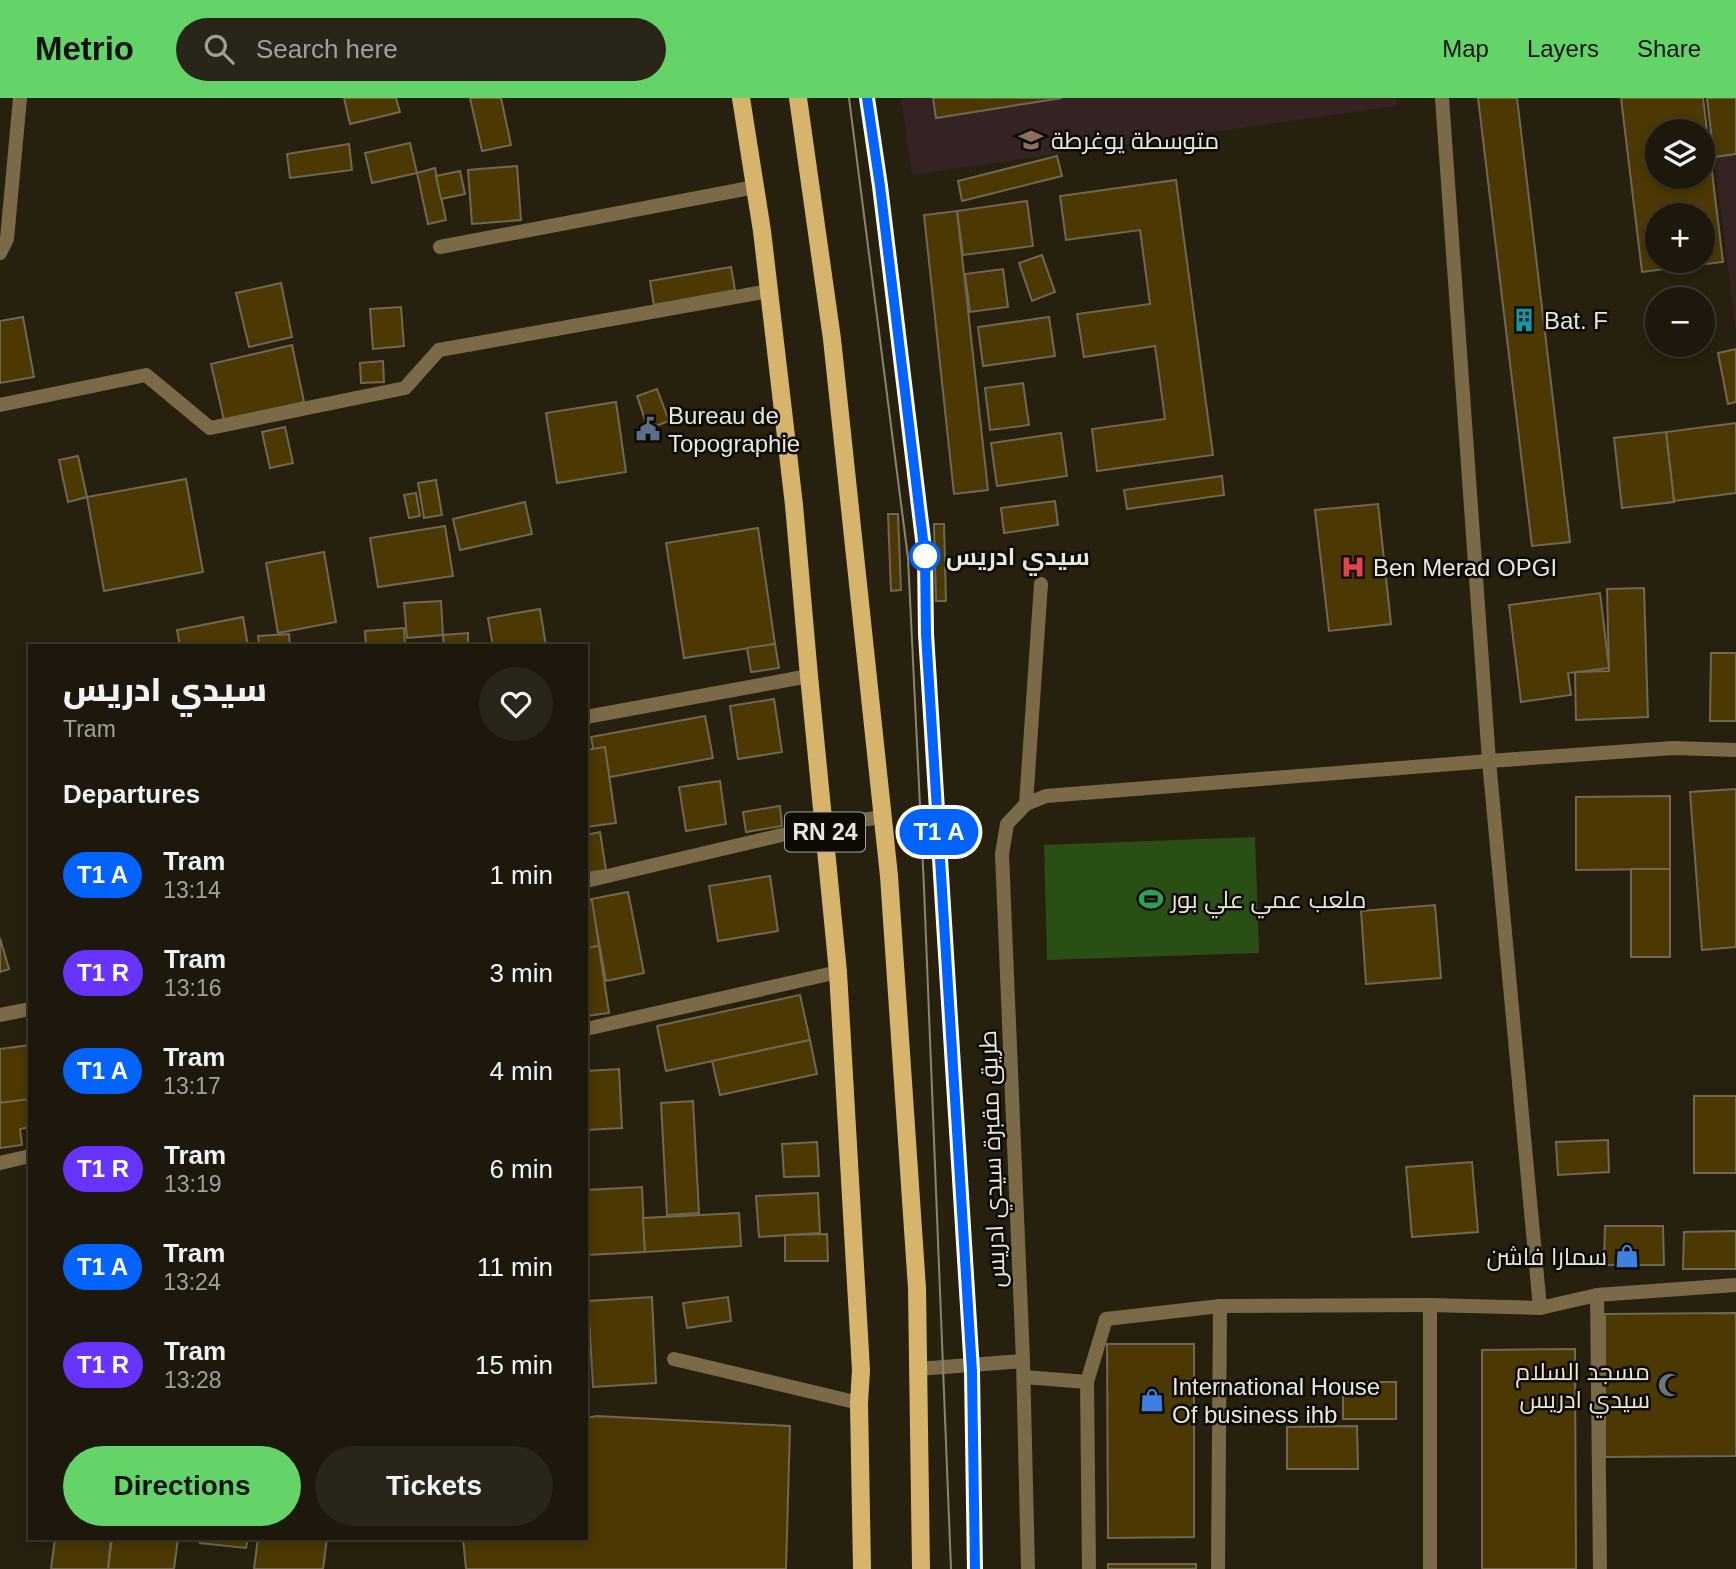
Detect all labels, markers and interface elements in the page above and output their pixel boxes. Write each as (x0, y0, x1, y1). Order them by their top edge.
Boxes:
search box (176, 18, 666, 81)
text: Metrio (35, 30, 134, 67)
icon: search (200, 30, 238, 68)
text: Search here (256, 34, 398, 64)
text: Map (1442, 35, 1489, 62)
text: Layers (1527, 35, 1599, 62)
text: Share (1637, 35, 1701, 62)
map controls (1645, 119, 1715, 357)
button: layers (1645, 119, 1715, 189)
school or university icon: متوسطة يوغرطة (1017, 126, 1045, 154)
place label: متوسطة يوغرطة (1051, 127, 1219, 154)
button: + (1645, 203, 1715, 273)
button: − (1645, 287, 1715, 357)
building icon: Bat. F (1510, 306, 1538, 334)
place label: Bat. F (1544, 307, 1608, 334)
place label: Bureau de Topographie (668, 402, 800, 457)
public building icon: Bureau de Topographie (634, 415, 662, 443)
marker: سيدي ادريس (910, 541, 940, 571)
place label: سيدي ادريس (946, 543, 1090, 576)
hospital icon: Ben Merad OPGI (1339, 553, 1367, 581)
place label: Ben Merad OPGI (1373, 554, 1557, 581)
button: heart (479, 667, 553, 741)
text: سيدي ادريس (63, 671, 267, 708)
text: Tram (63, 716, 116, 742)
text: Departures (63, 779, 200, 809)
line badge: T1 A (890, 809, 988, 855)
road number: RN 24 (785, 812, 865, 852)
text: T1 A (913, 818, 965, 845)
text: Tram (163, 846, 225, 876)
text: 1 min (489, 860, 553, 890)
text: T1 A (77, 861, 128, 888)
text: 13:14 (163, 877, 221, 903)
sports icon: ملعب عمي علي بور (1137, 885, 1165, 913)
place label: ملعب عمي علي بور (1169, 886, 1366, 919)
text: Tram (164, 944, 226, 974)
text: 3 min (489, 958, 553, 988)
text: T1 R (77, 959, 129, 986)
text: 13:16 (164, 975, 222, 1001)
street label: طريق مقبرة سيدي ادريس (974, 1030, 1015, 1288)
text: Tram (163, 1042, 225, 1072)
text: 4 min (489, 1056, 553, 1086)
text: T1 A (77, 1057, 128, 1084)
text: 13:17 (163, 1073, 221, 1099)
text: Tram (164, 1140, 226, 1170)
text: 6 min (489, 1154, 553, 1184)
text: T1 R (77, 1155, 129, 1182)
text: 13:19 (164, 1171, 222, 1197)
text: Tram (163, 1238, 225, 1268)
shop icon: سمارا فاشن (1613, 1242, 1641, 1270)
place label: سمارا فاشن (1487, 1243, 1607, 1271)
text: 11 min (477, 1252, 553, 1282)
text: T1 A (77, 1253, 128, 1280)
text: 13:24 (163, 1269, 221, 1295)
text: Tram (164, 1336, 226, 1366)
text: 15 min (475, 1350, 553, 1380)
text: T1 R (77, 1351, 129, 1378)
place label: مسجد السلام سيدي ادريس (1515, 1358, 1650, 1418)
text: 13:28 (164, 1367, 222, 1393)
mosque icon: مسجد السلام سيدي ادريس (1656, 1371, 1684, 1399)
place label: International House Of business ihb (1172, 1373, 1380, 1428)
shop icon: International House Of business ihb (1138, 1386, 1166, 1414)
button: Directions (63, 1446, 301, 1526)
button: Tickets (315, 1446, 553, 1526)

